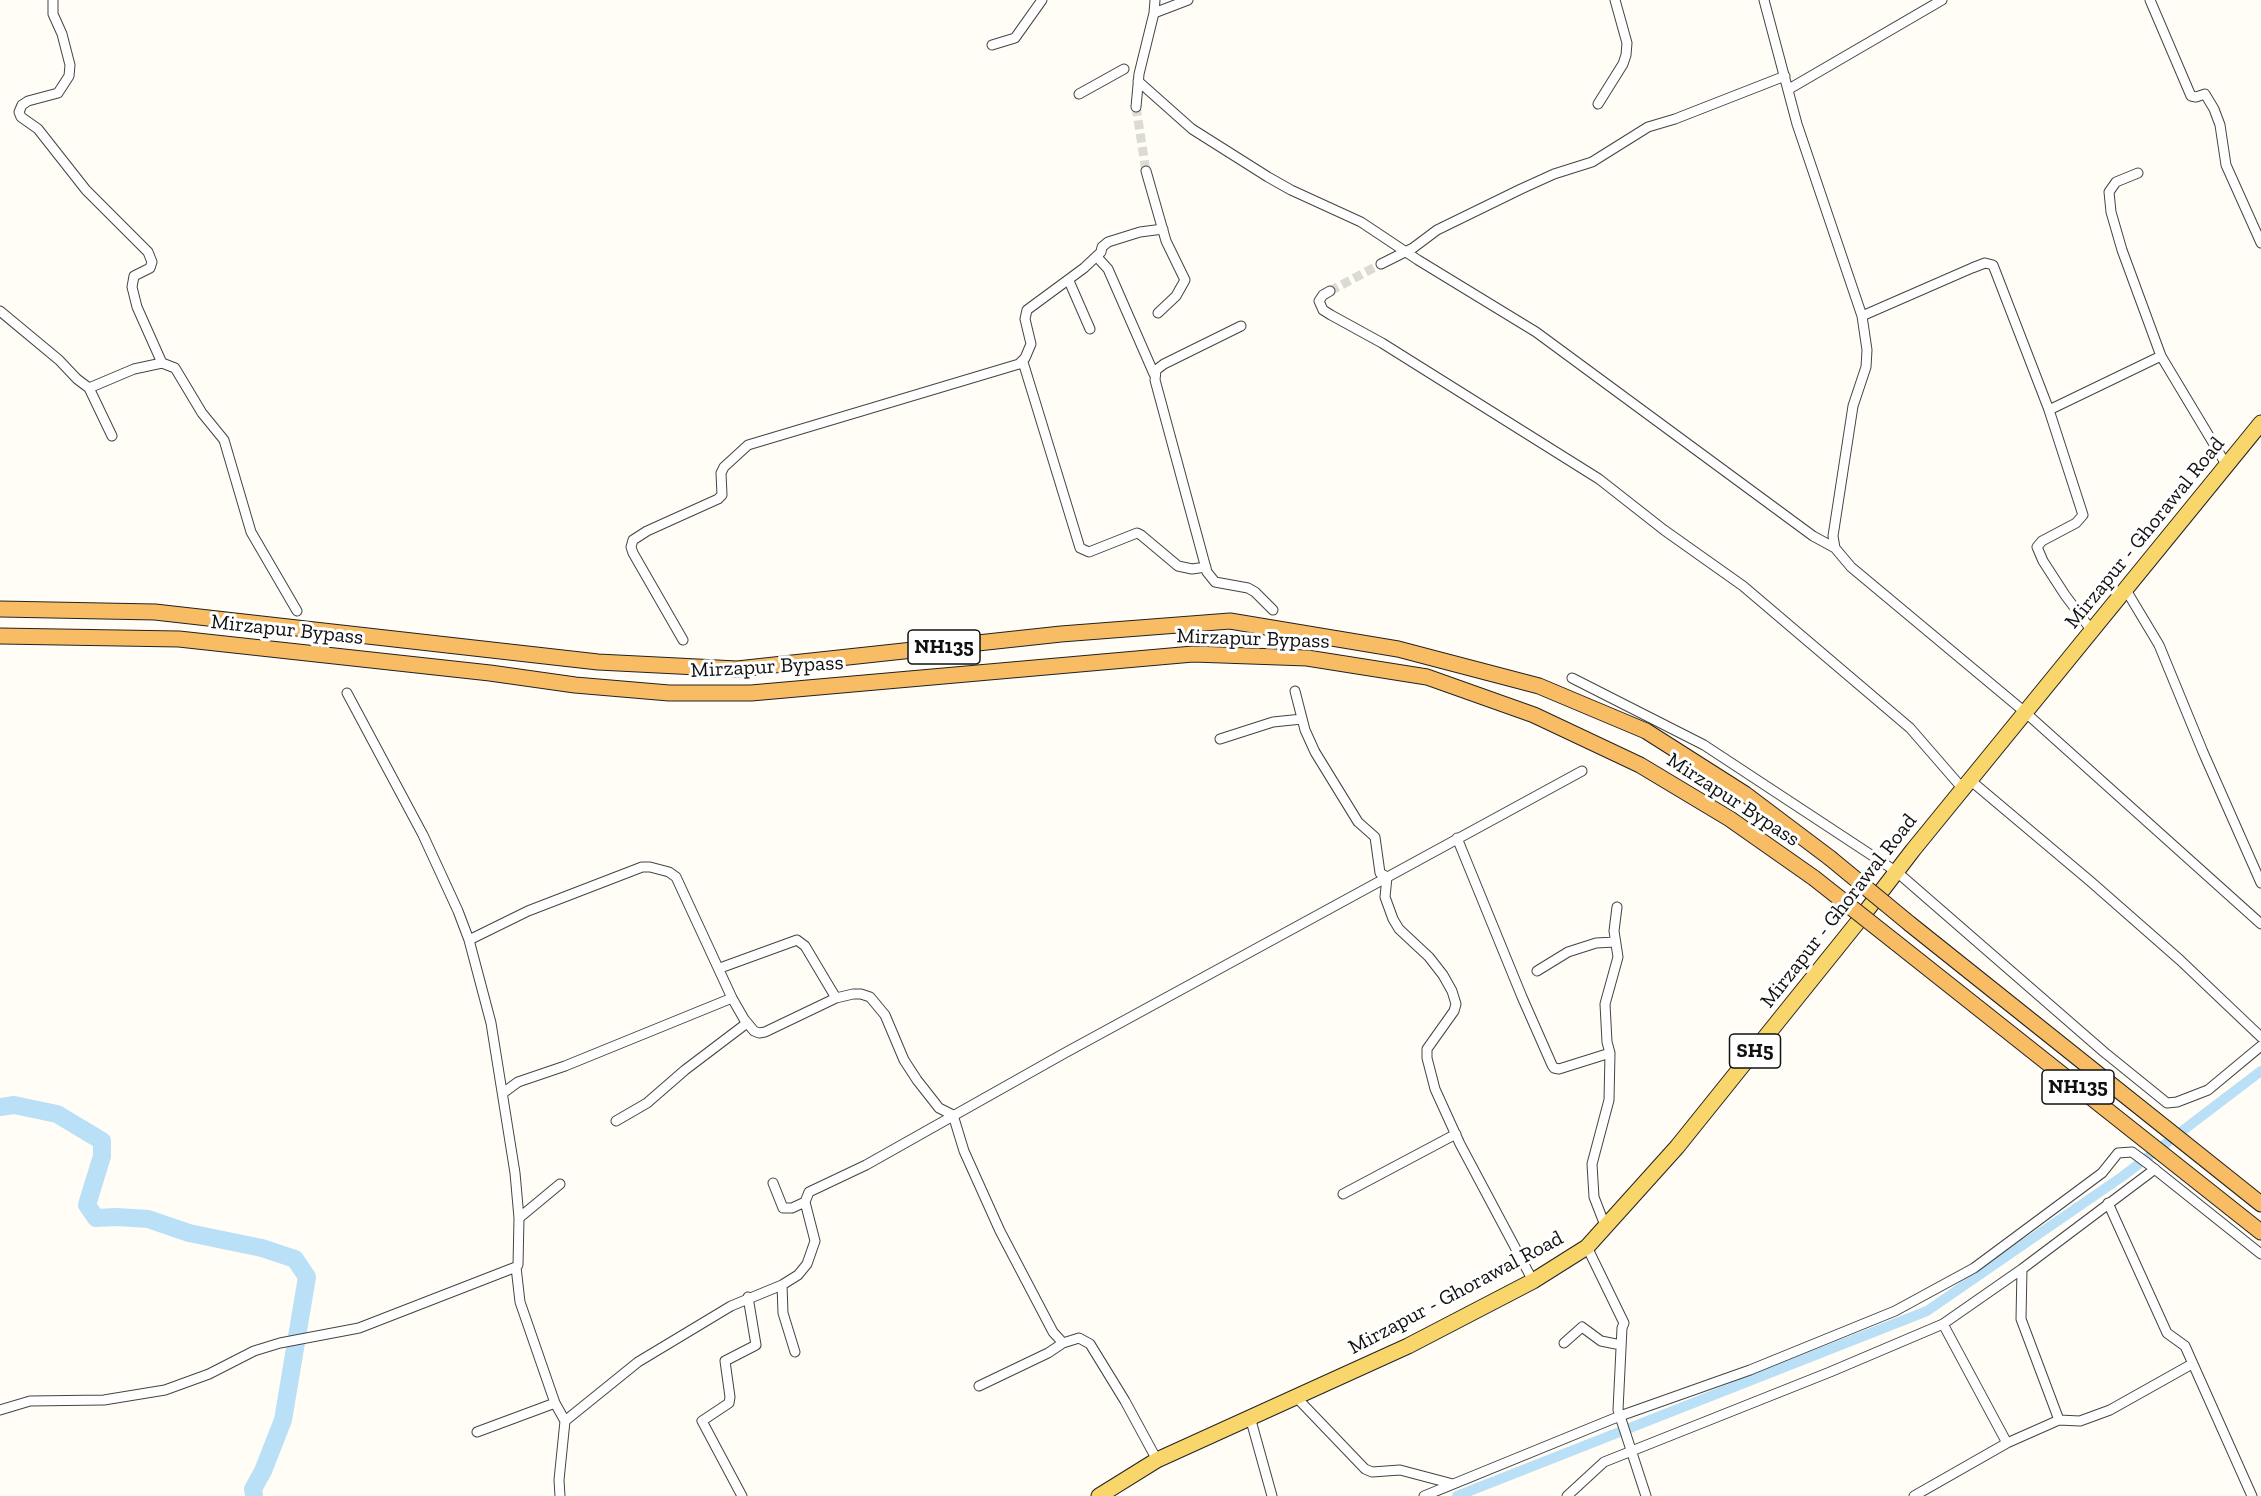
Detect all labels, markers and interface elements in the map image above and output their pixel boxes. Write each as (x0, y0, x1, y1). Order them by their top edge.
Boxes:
street label: Mirzapur - Ghorawal Road (2060, 432, 2230, 634)
street label: Mirzapur Bypass (209, 609, 365, 651)
street label: Mirzapur Bypass (1176, 624, 1330, 654)
road number: NH135 (908, 630, 980, 664)
street label: Mirzapur Bypass (690, 650, 844, 684)
street label: Mirzapur Bypass (1662, 748, 1804, 852)
street label: Mirzapur - Ghorawal Road (1755, 809, 1923, 1013)
road number: SH5 (1730, 1034, 1780, 1068)
road number: NH135 (2042, 1070, 2114, 1104)
street label: Mirzapur - Ghorawal Road (1344, 1226, 1568, 1360)

